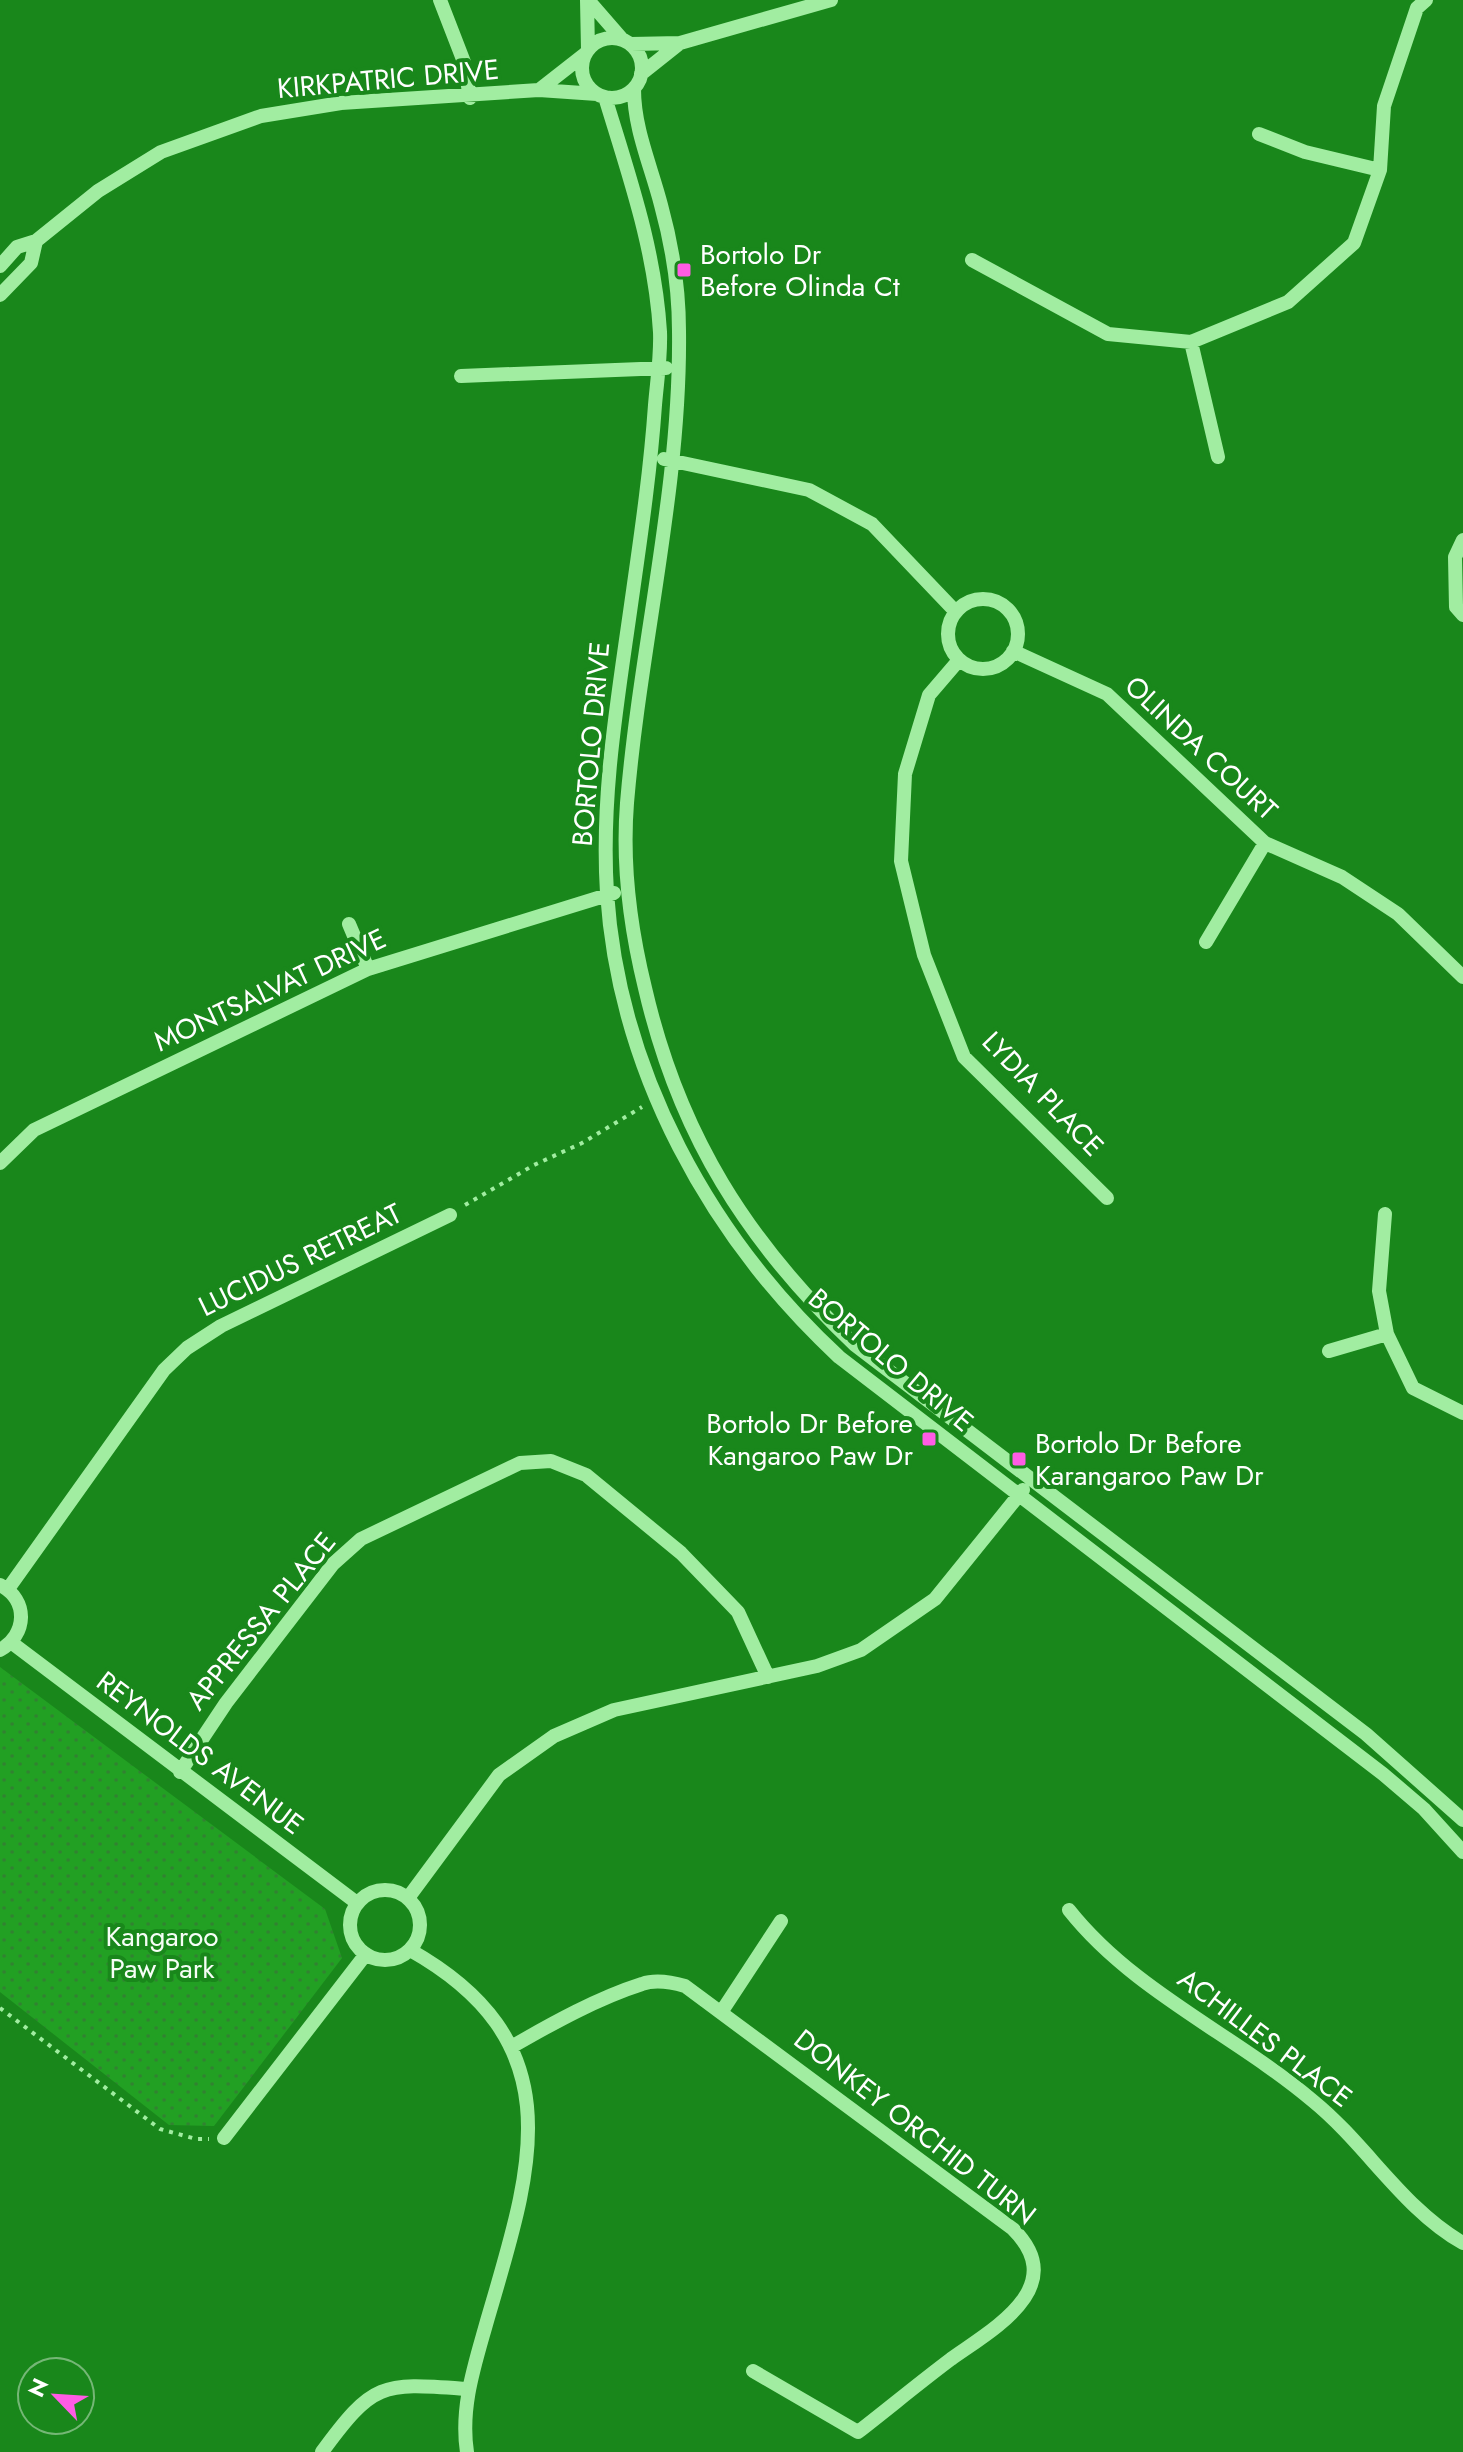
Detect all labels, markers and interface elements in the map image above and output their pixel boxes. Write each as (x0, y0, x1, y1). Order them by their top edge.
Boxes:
street label: KIRKPATRIC DRIVE (275, 49, 501, 109)
place label: Bortolo Dr Before Olinda Ct (700, 234, 900, 307)
marker: Bortolo Dr Before Olinda Ct (675, 261, 693, 279)
street label: BORTOLO DRIVE (562, 640, 620, 848)
street label: OLINDA COURT (1115, 666, 1287, 830)
street label: MONTSALVAT DRIVE (147, 918, 393, 1062)
street label: LYDIA PLACE (973, 1022, 1113, 1166)
street label: LUCIDUS RETREAT (192, 1193, 408, 1327)
street label: BORTOLO DRIVE (799, 1278, 983, 1442)
place label: Bortolo Dr Before Kangaroo Paw Dr (706, 1403, 913, 1476)
place label: Bortolo Dr Before Karangaroo Paw Dr (1035, 1423, 1264, 1496)
marker: Bortolo Dr Before Kangaroo Paw Dr (920, 1430, 938, 1448)
marker: Bortolo Dr Before Karangaroo Paw Dr (1010, 1450, 1028, 1468)
street label: APPRESSA PLACE (176, 1523, 346, 1719)
street label: REYNOLDS AVENUE (88, 1661, 312, 1845)
park label: Kangaroo Paw Park (105, 1916, 219, 1989)
street label: ACHILLES PLACE (1169, 1959, 1361, 2117)
street label: DONKEY ORCHID TURN (785, 2019, 1045, 2235)
north arrow (16, 2356, 96, 2436)
text: N (20, 2373, 56, 2402)

